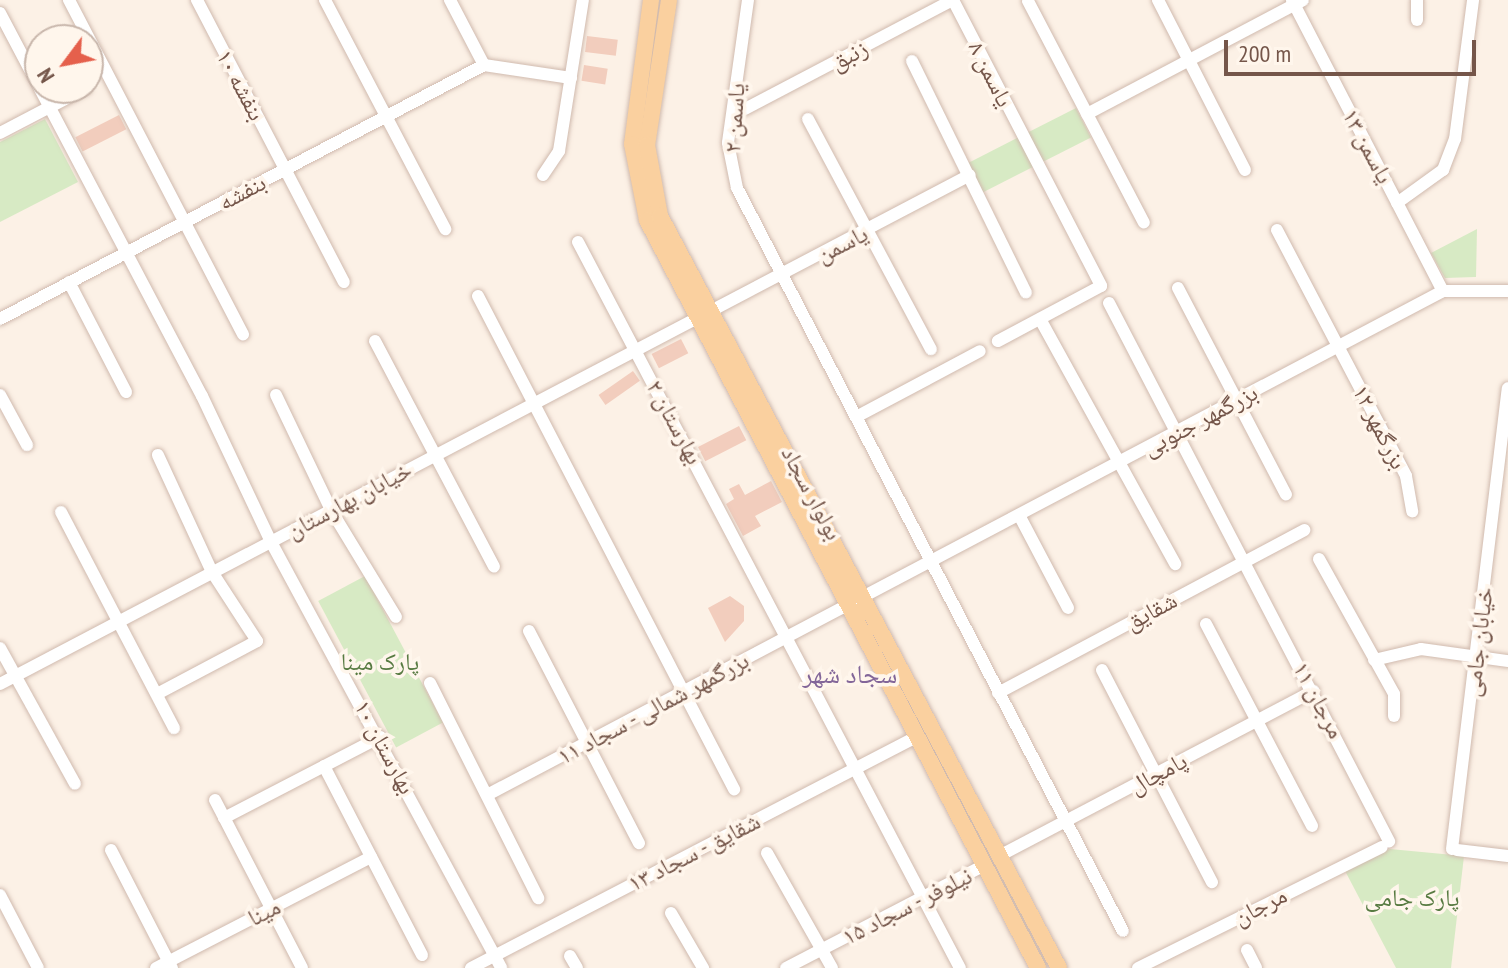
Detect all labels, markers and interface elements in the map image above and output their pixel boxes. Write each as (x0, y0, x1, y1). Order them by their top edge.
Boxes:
north arrow (24, 24, 104, 104)
scale bar (1228, 24, 1480, 74)
street label: زنبق (825, 33, 873, 77)
street label: یاسمن ۸ (962, 36, 1020, 112)
text: 200 m (1238, 38, 1291, 69)
street label: بنفشه ۱۰ (210, 45, 272, 125)
text: N (30, 63, 60, 88)
street label: یاسمن ۲ (717, 82, 751, 154)
street label: یاسمن ۱۳ (1336, 104, 1400, 188)
street label: بنفشه (213, 168, 271, 216)
street label: یاسمن (811, 219, 873, 269)
street label: بهارستان ۲ (641, 375, 709, 469)
street label: بزرگمهر جنوبی (1138, 378, 1262, 462)
street label: بزرگمهر ۱۲ (1347, 380, 1413, 474)
street label: بولوار سجاد (775, 441, 849, 545)
street label: خیابان بهارستان (282, 455, 416, 545)
street label: شقایق (1120, 585, 1182, 637)
street label: خیابان جامی (1457, 585, 1499, 699)
street label: بزرگمهر شمالی - سجاد ۱۱ (552, 645, 754, 771)
park label: پارک مینا (341, 648, 419, 676)
street label: مرجان ۱۱ (1287, 657, 1351, 743)
district label: سجاد شهر (803, 658, 897, 690)
street label: بهارستان ۱۰ (348, 695, 422, 799)
street label: پامچال (1124, 746, 1192, 800)
street label: شقایق - سجاد ۱۳ (622, 806, 766, 898)
street label: نیلوفر - سجاد ۱۵ (836, 861, 978, 951)
street label: مرجان (1228, 880, 1292, 932)
park label: پارک جامی (1365, 884, 1459, 912)
street label: مینا (243, 892, 285, 932)

